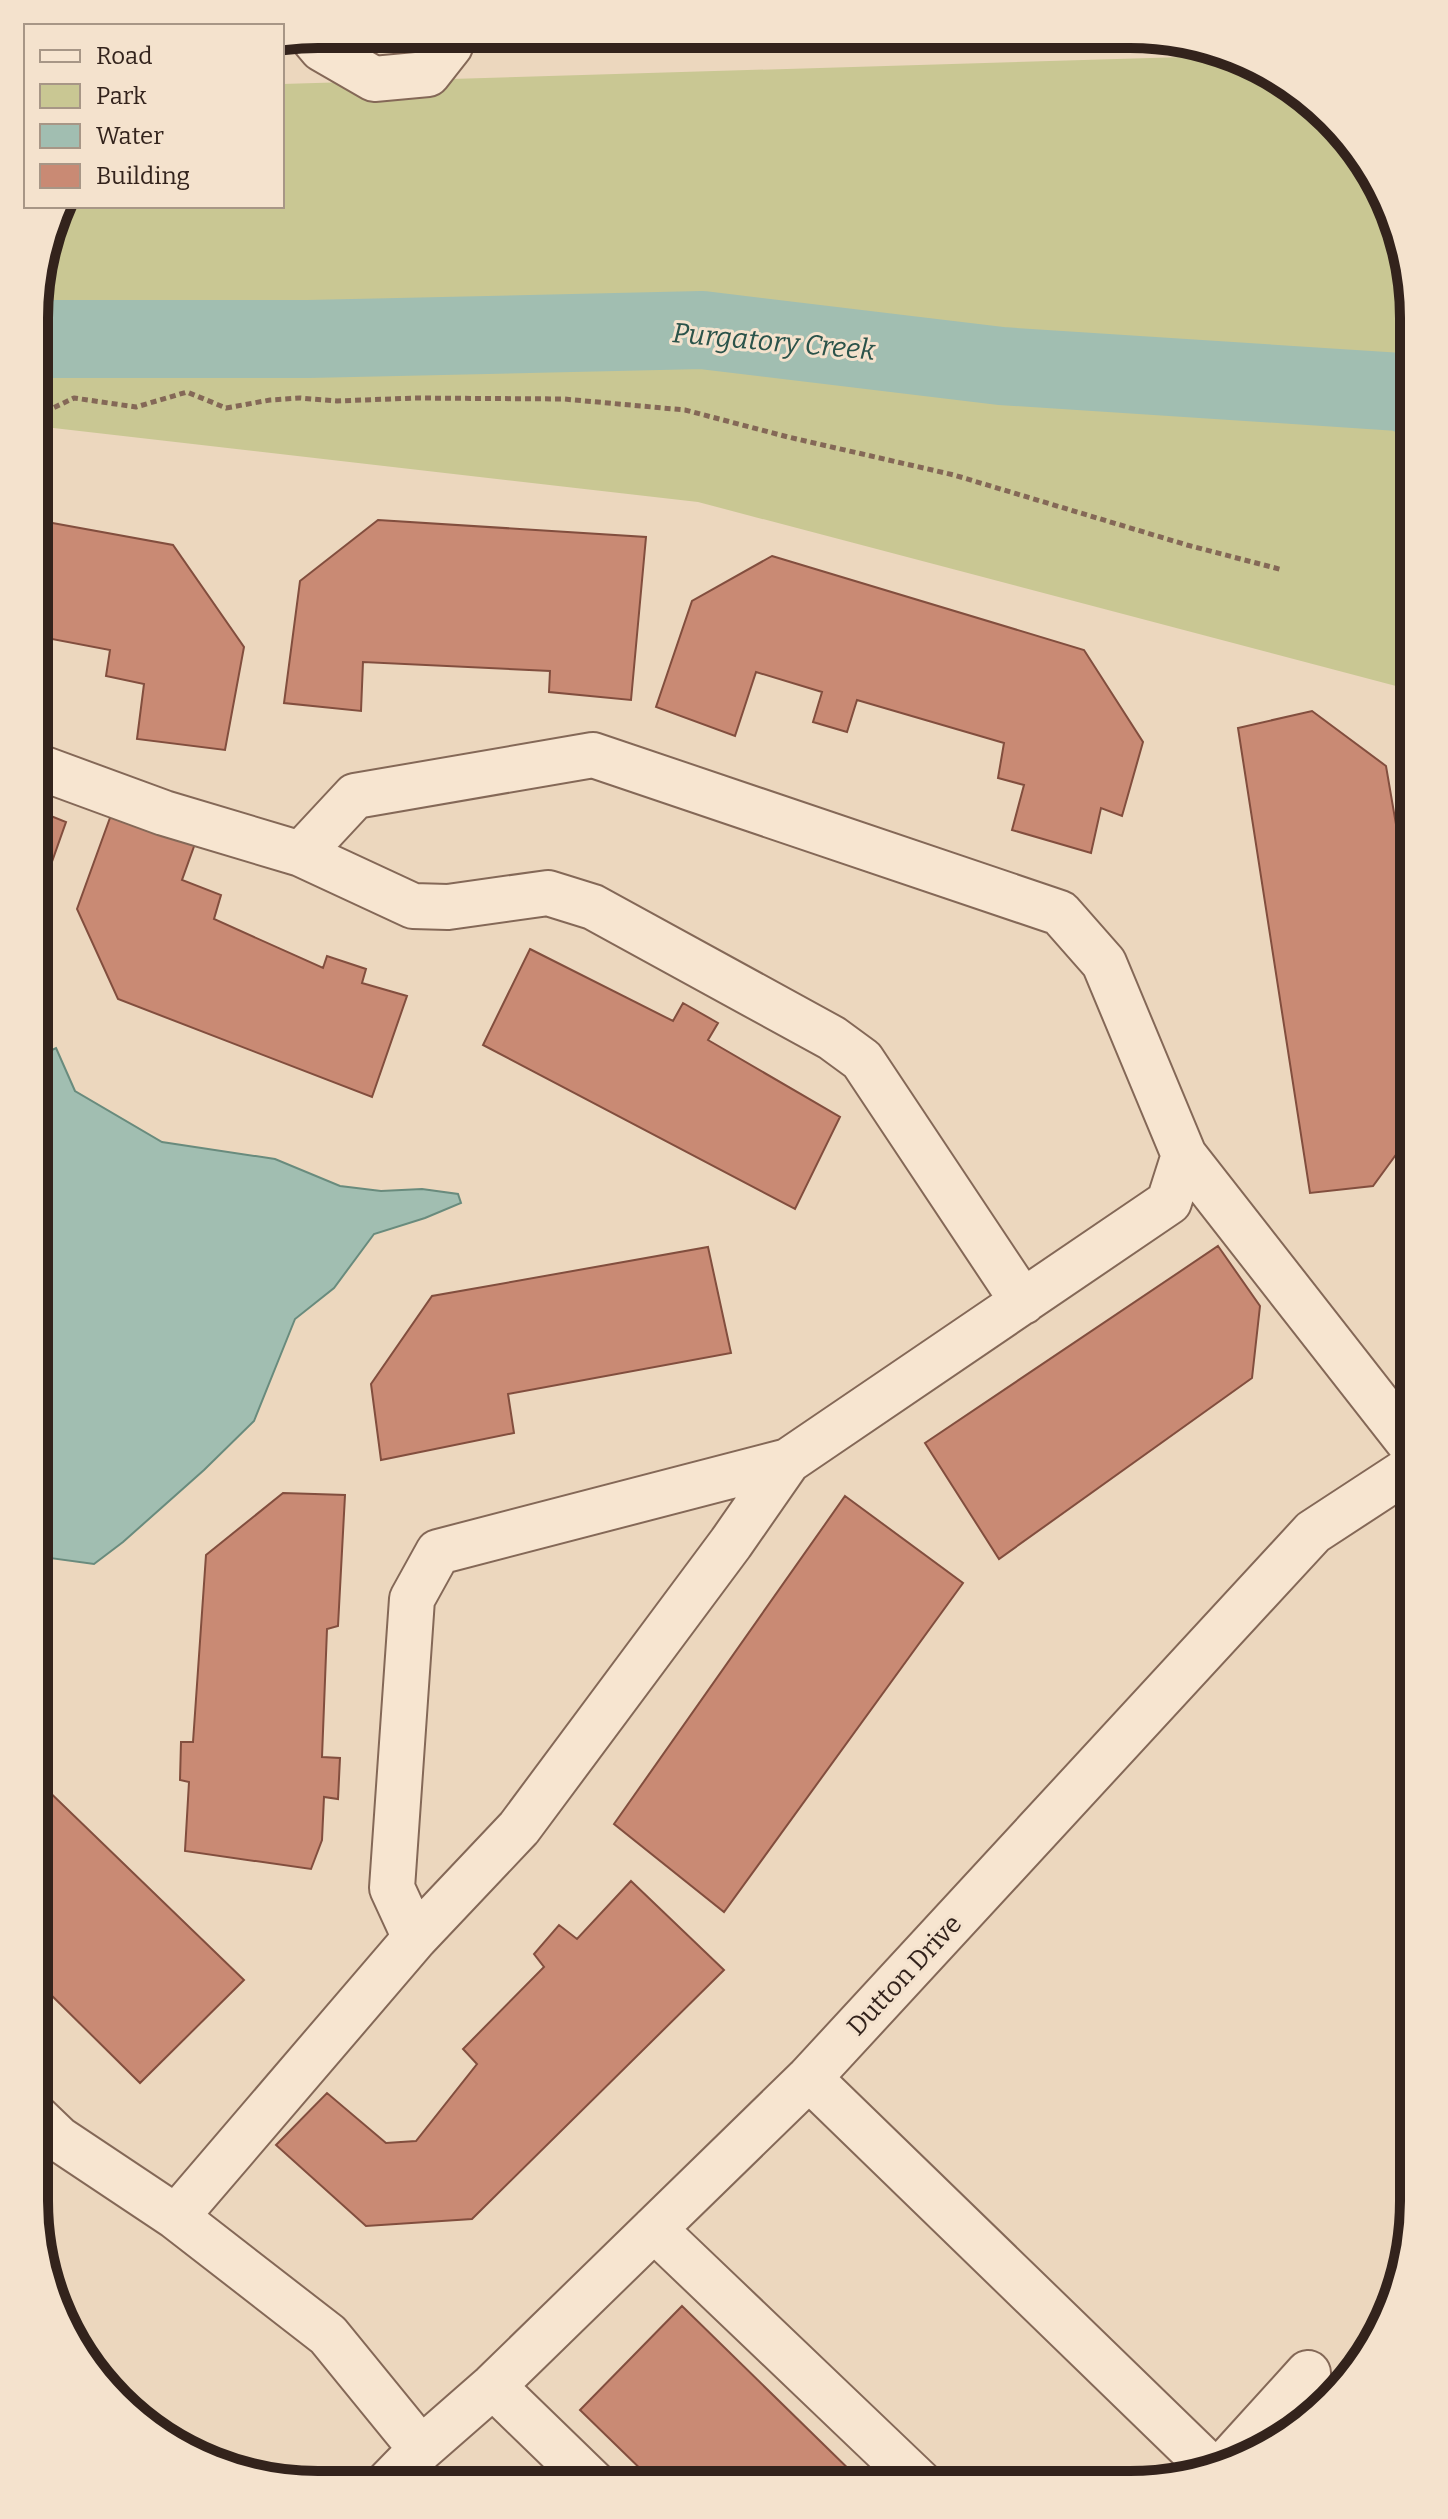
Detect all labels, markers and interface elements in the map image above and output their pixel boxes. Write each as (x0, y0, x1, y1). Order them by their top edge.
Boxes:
legend (24, 24, 284, 208)
text: Road (96, 42, 152, 70)
text: Park (96, 82, 147, 110)
text: Water (96, 122, 164, 150)
text: Building (96, 162, 190, 190)
water label: Purgatory Creek (671, 316, 878, 367)
street label: Dutton Drive (841, 1909, 968, 2042)

